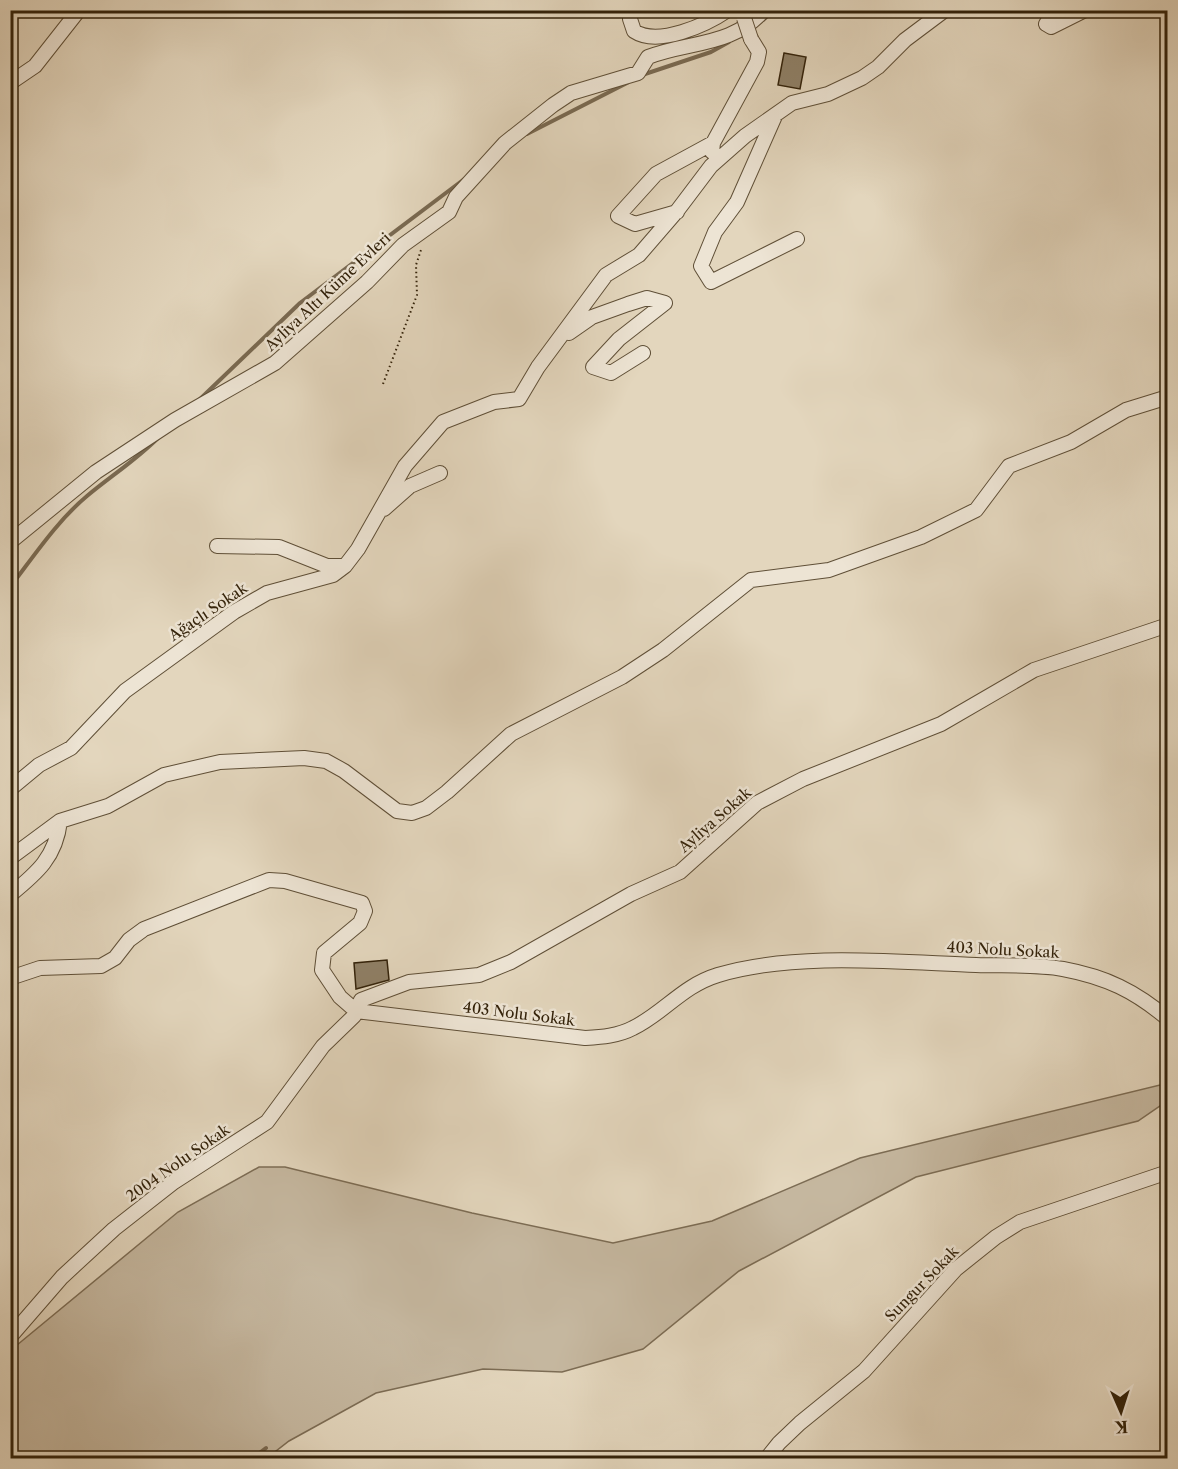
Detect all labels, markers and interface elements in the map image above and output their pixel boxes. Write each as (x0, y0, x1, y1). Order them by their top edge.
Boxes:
street label: Ayliya Altı Küme Evleri (260, 228, 395, 355)
street label: Ağaçlı Sokak (164, 578, 252, 645)
street label: Ayliya Sokak (674, 782, 756, 857)
street label: 403 Nolu Sokak (946, 937, 1061, 962)
street label: 403 Nolu Sokak (462, 997, 577, 1030)
street label: 2004 Nolu Sokak (122, 1119, 234, 1205)
street label: Sungur Sokak (881, 1241, 963, 1325)
north arrow (1091, 1382, 1151, 1442)
text: K (1114, 1417, 1129, 1437)

